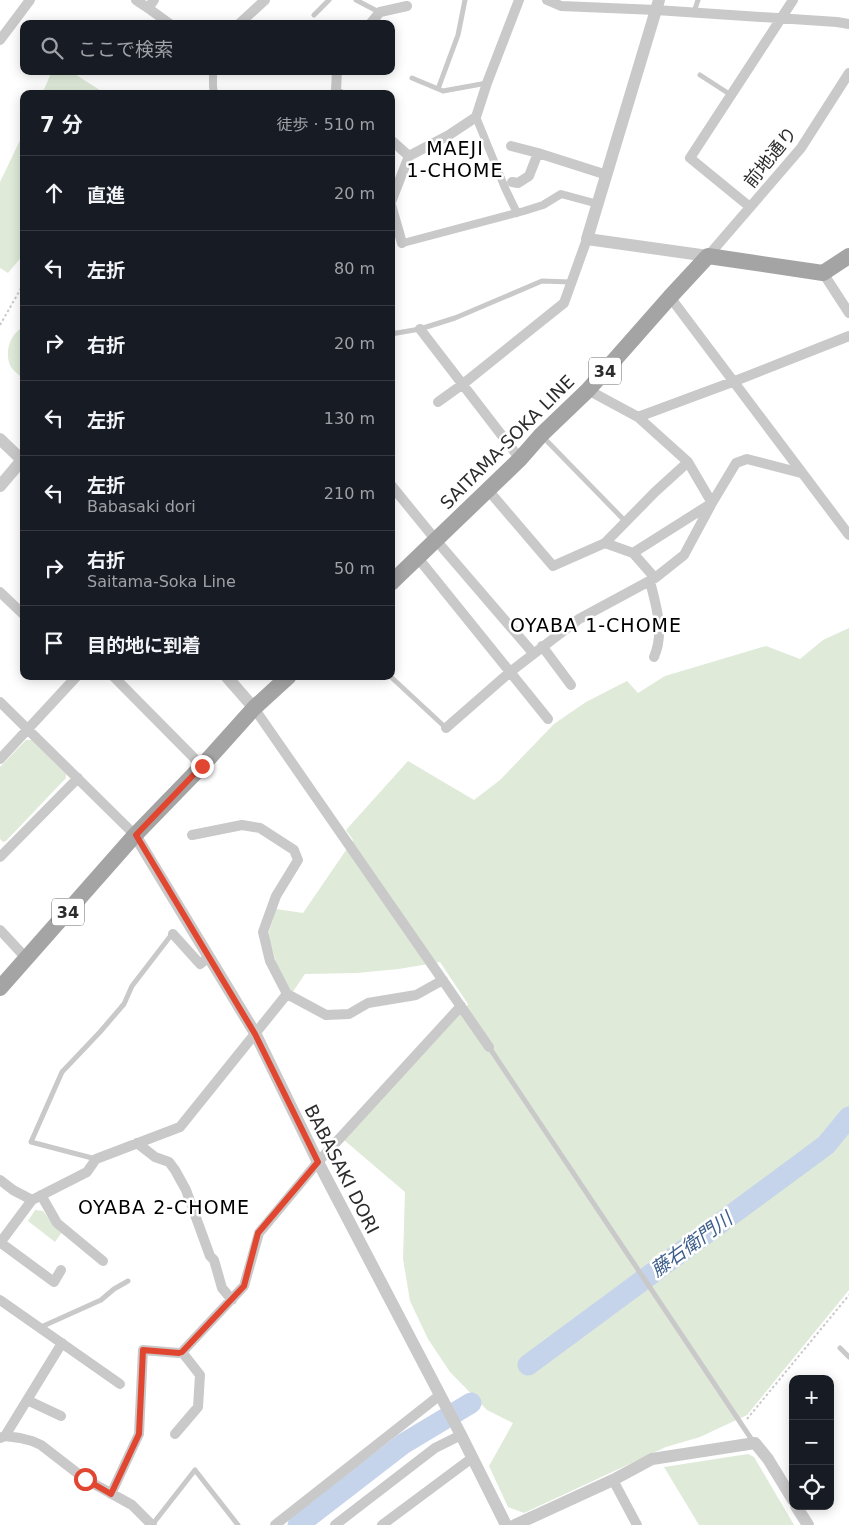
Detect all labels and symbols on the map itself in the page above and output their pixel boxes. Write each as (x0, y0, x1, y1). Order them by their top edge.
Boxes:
street label: 前地通り (739, 122, 801, 192)
district label: MAEJI 1-CHOME (407, 137, 503, 181)
road number: 34 (589, 358, 621, 384)
street label: SAITAMA-SOKA LINE (436, 371, 578, 513)
district label: OYABA 1-CHOME (510, 614, 682, 636)
route end (191, 755, 214, 778)
road number: 34 (52, 899, 84, 926)
street label: BABASAKI DORI (300, 1101, 384, 1237)
district label: OYABA 2-CHOME (78, 1196, 250, 1218)
water label: 藤右衛門川 (646, 1206, 738, 1281)
route start (74, 1468, 97, 1491)

